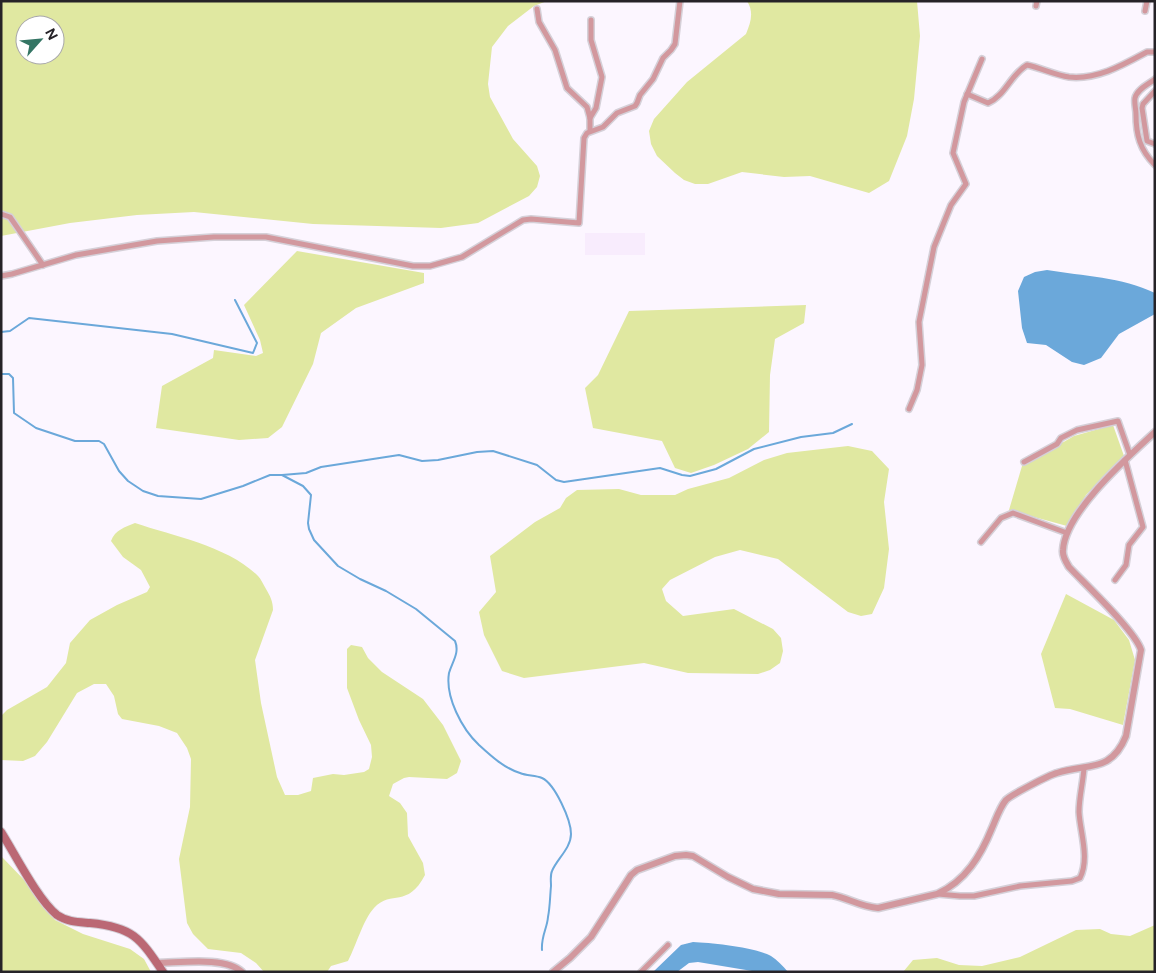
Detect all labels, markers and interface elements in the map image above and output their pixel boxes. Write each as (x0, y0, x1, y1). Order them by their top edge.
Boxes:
north arrow (15, 15, 65, 65)
text: N (41, 26, 61, 43)

